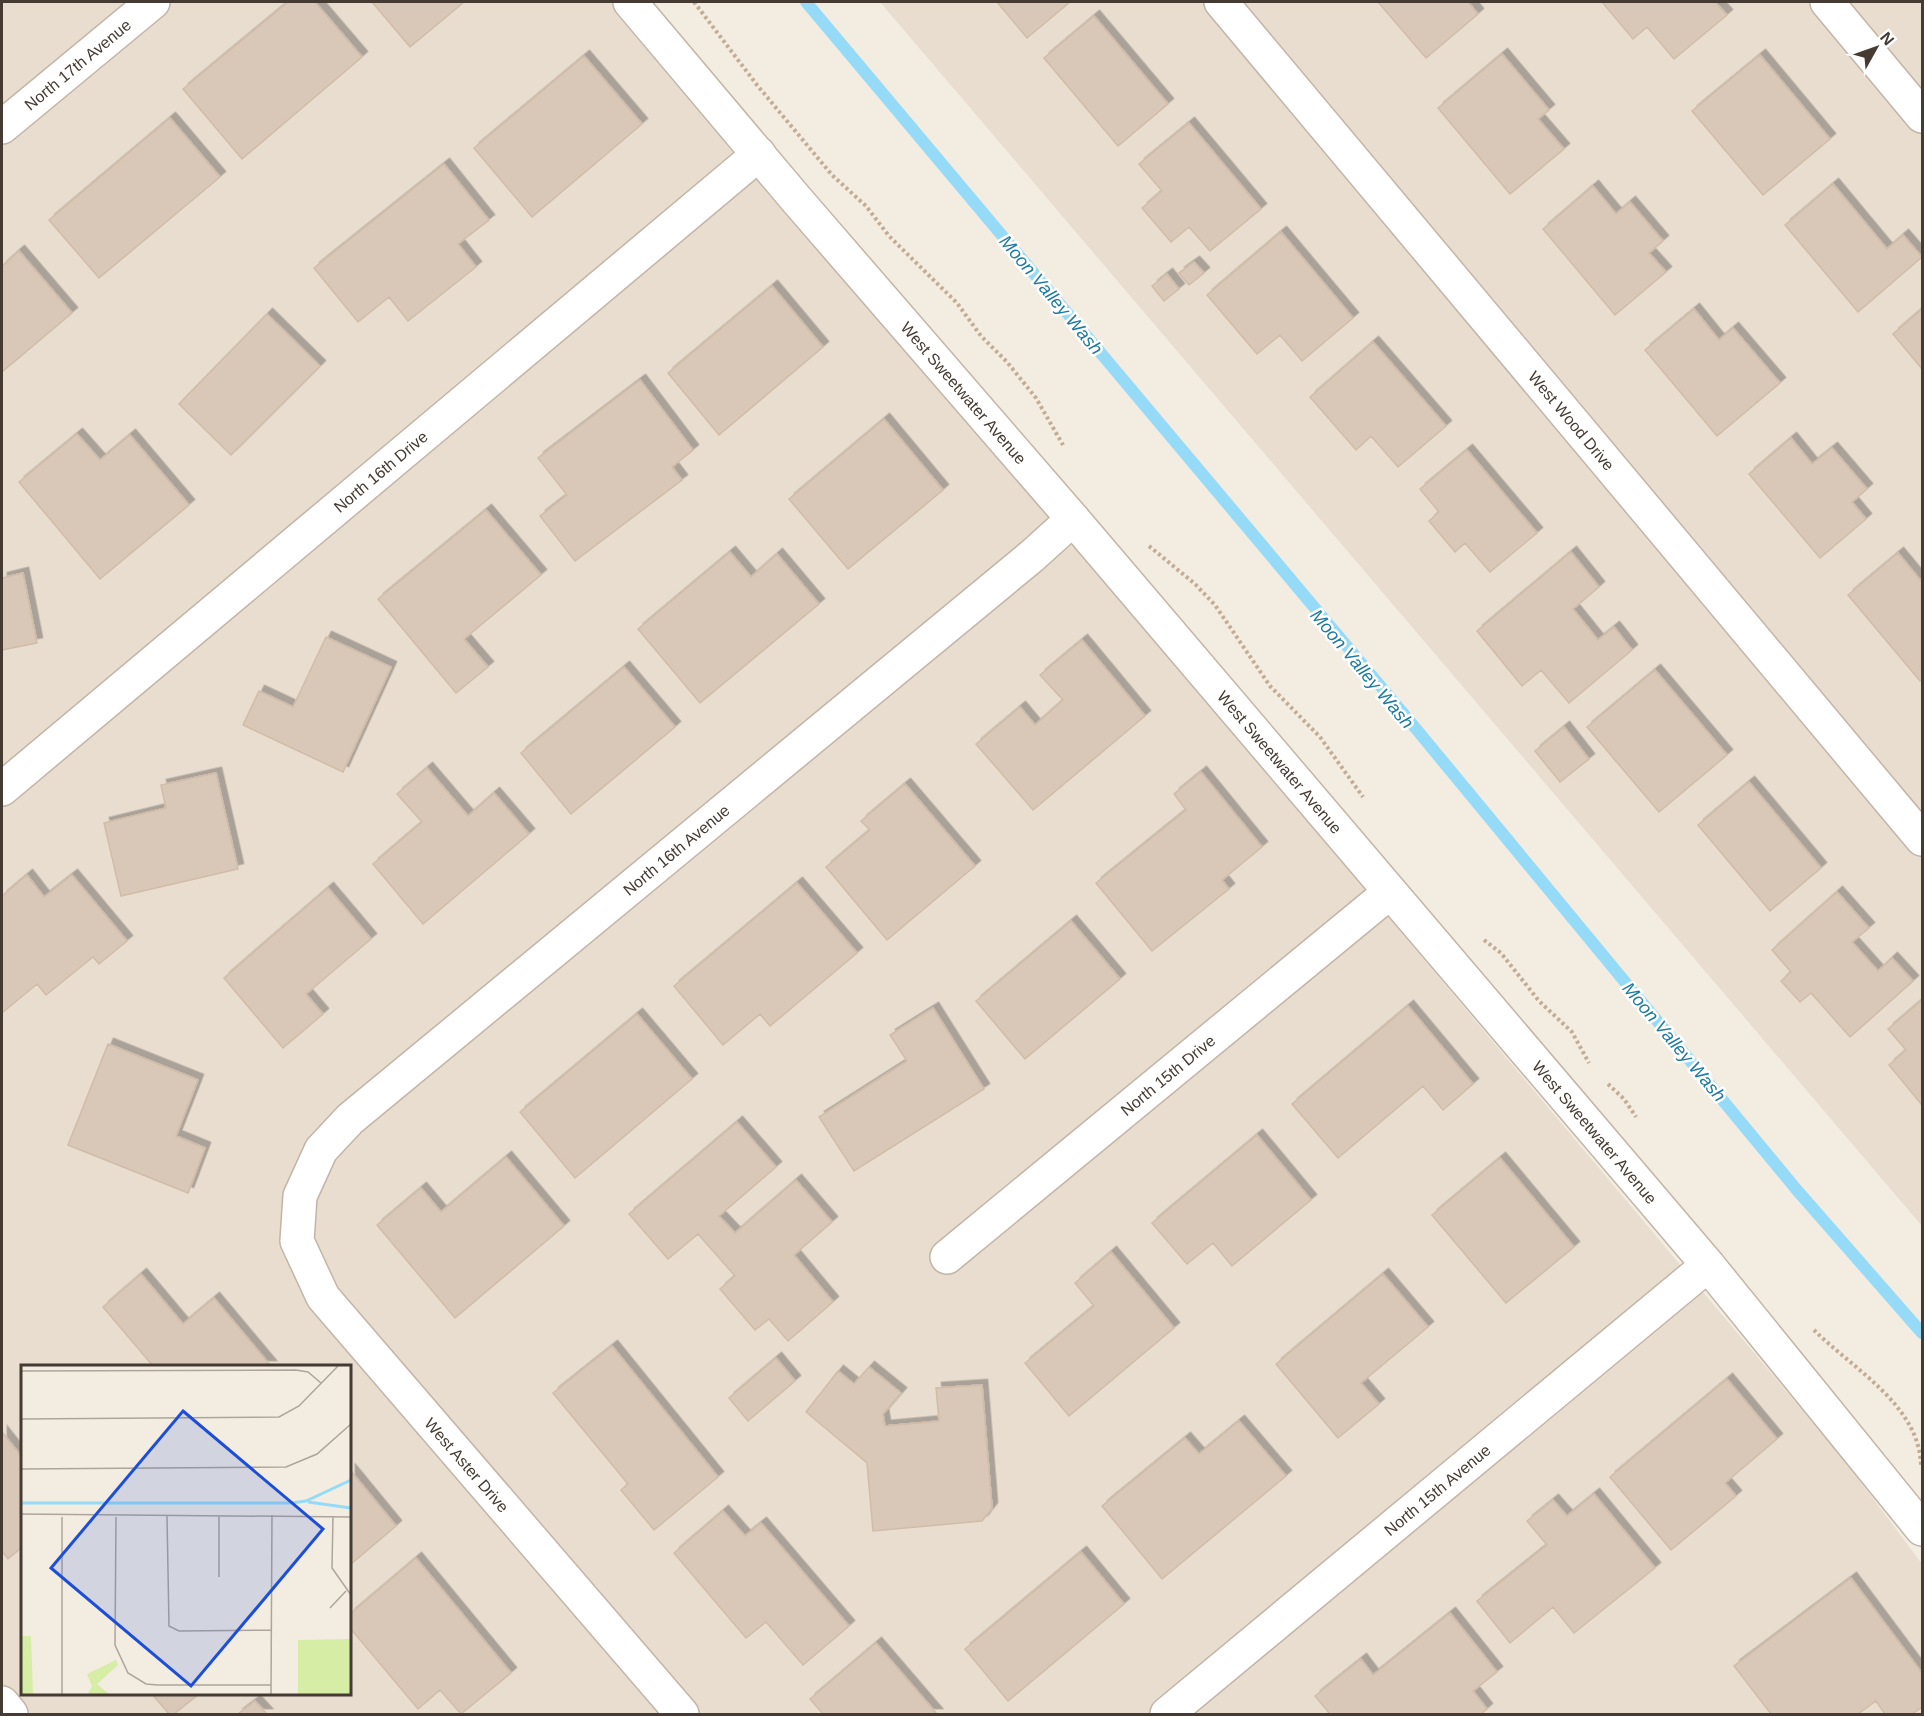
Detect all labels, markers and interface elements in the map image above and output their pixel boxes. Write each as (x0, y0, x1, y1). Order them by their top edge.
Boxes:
street label: North 17th Avenue (21, 16, 134, 114)
north arrow (1846, 18, 1906, 78)
text: N (1877, 29, 1897, 49)
water label: Moon Valley Wash (995, 231, 1107, 359)
street label: West Sweetwater Avenue (897, 319, 1029, 468)
street label: West Wood Drive (1525, 368, 1618, 474)
street label: North 16th Drive (331, 428, 431, 516)
water label: Moon Valley Wash (1306, 605, 1418, 733)
street label: West Sweetwater Avenue (1214, 688, 1345, 837)
street label: North 16th Avenue (620, 801, 733, 899)
water label: Moon Valley Wash (1618, 978, 1730, 1106)
street label: North 15th Drive (1118, 1032, 1219, 1119)
street label: West Sweetwater Avenue (1529, 1058, 1660, 1207)
inset map (21, 1365, 351, 1695)
street label: West Aster Drive (421, 1415, 512, 1516)
street label: North 15th Avenue (1381, 1441, 1494, 1539)

